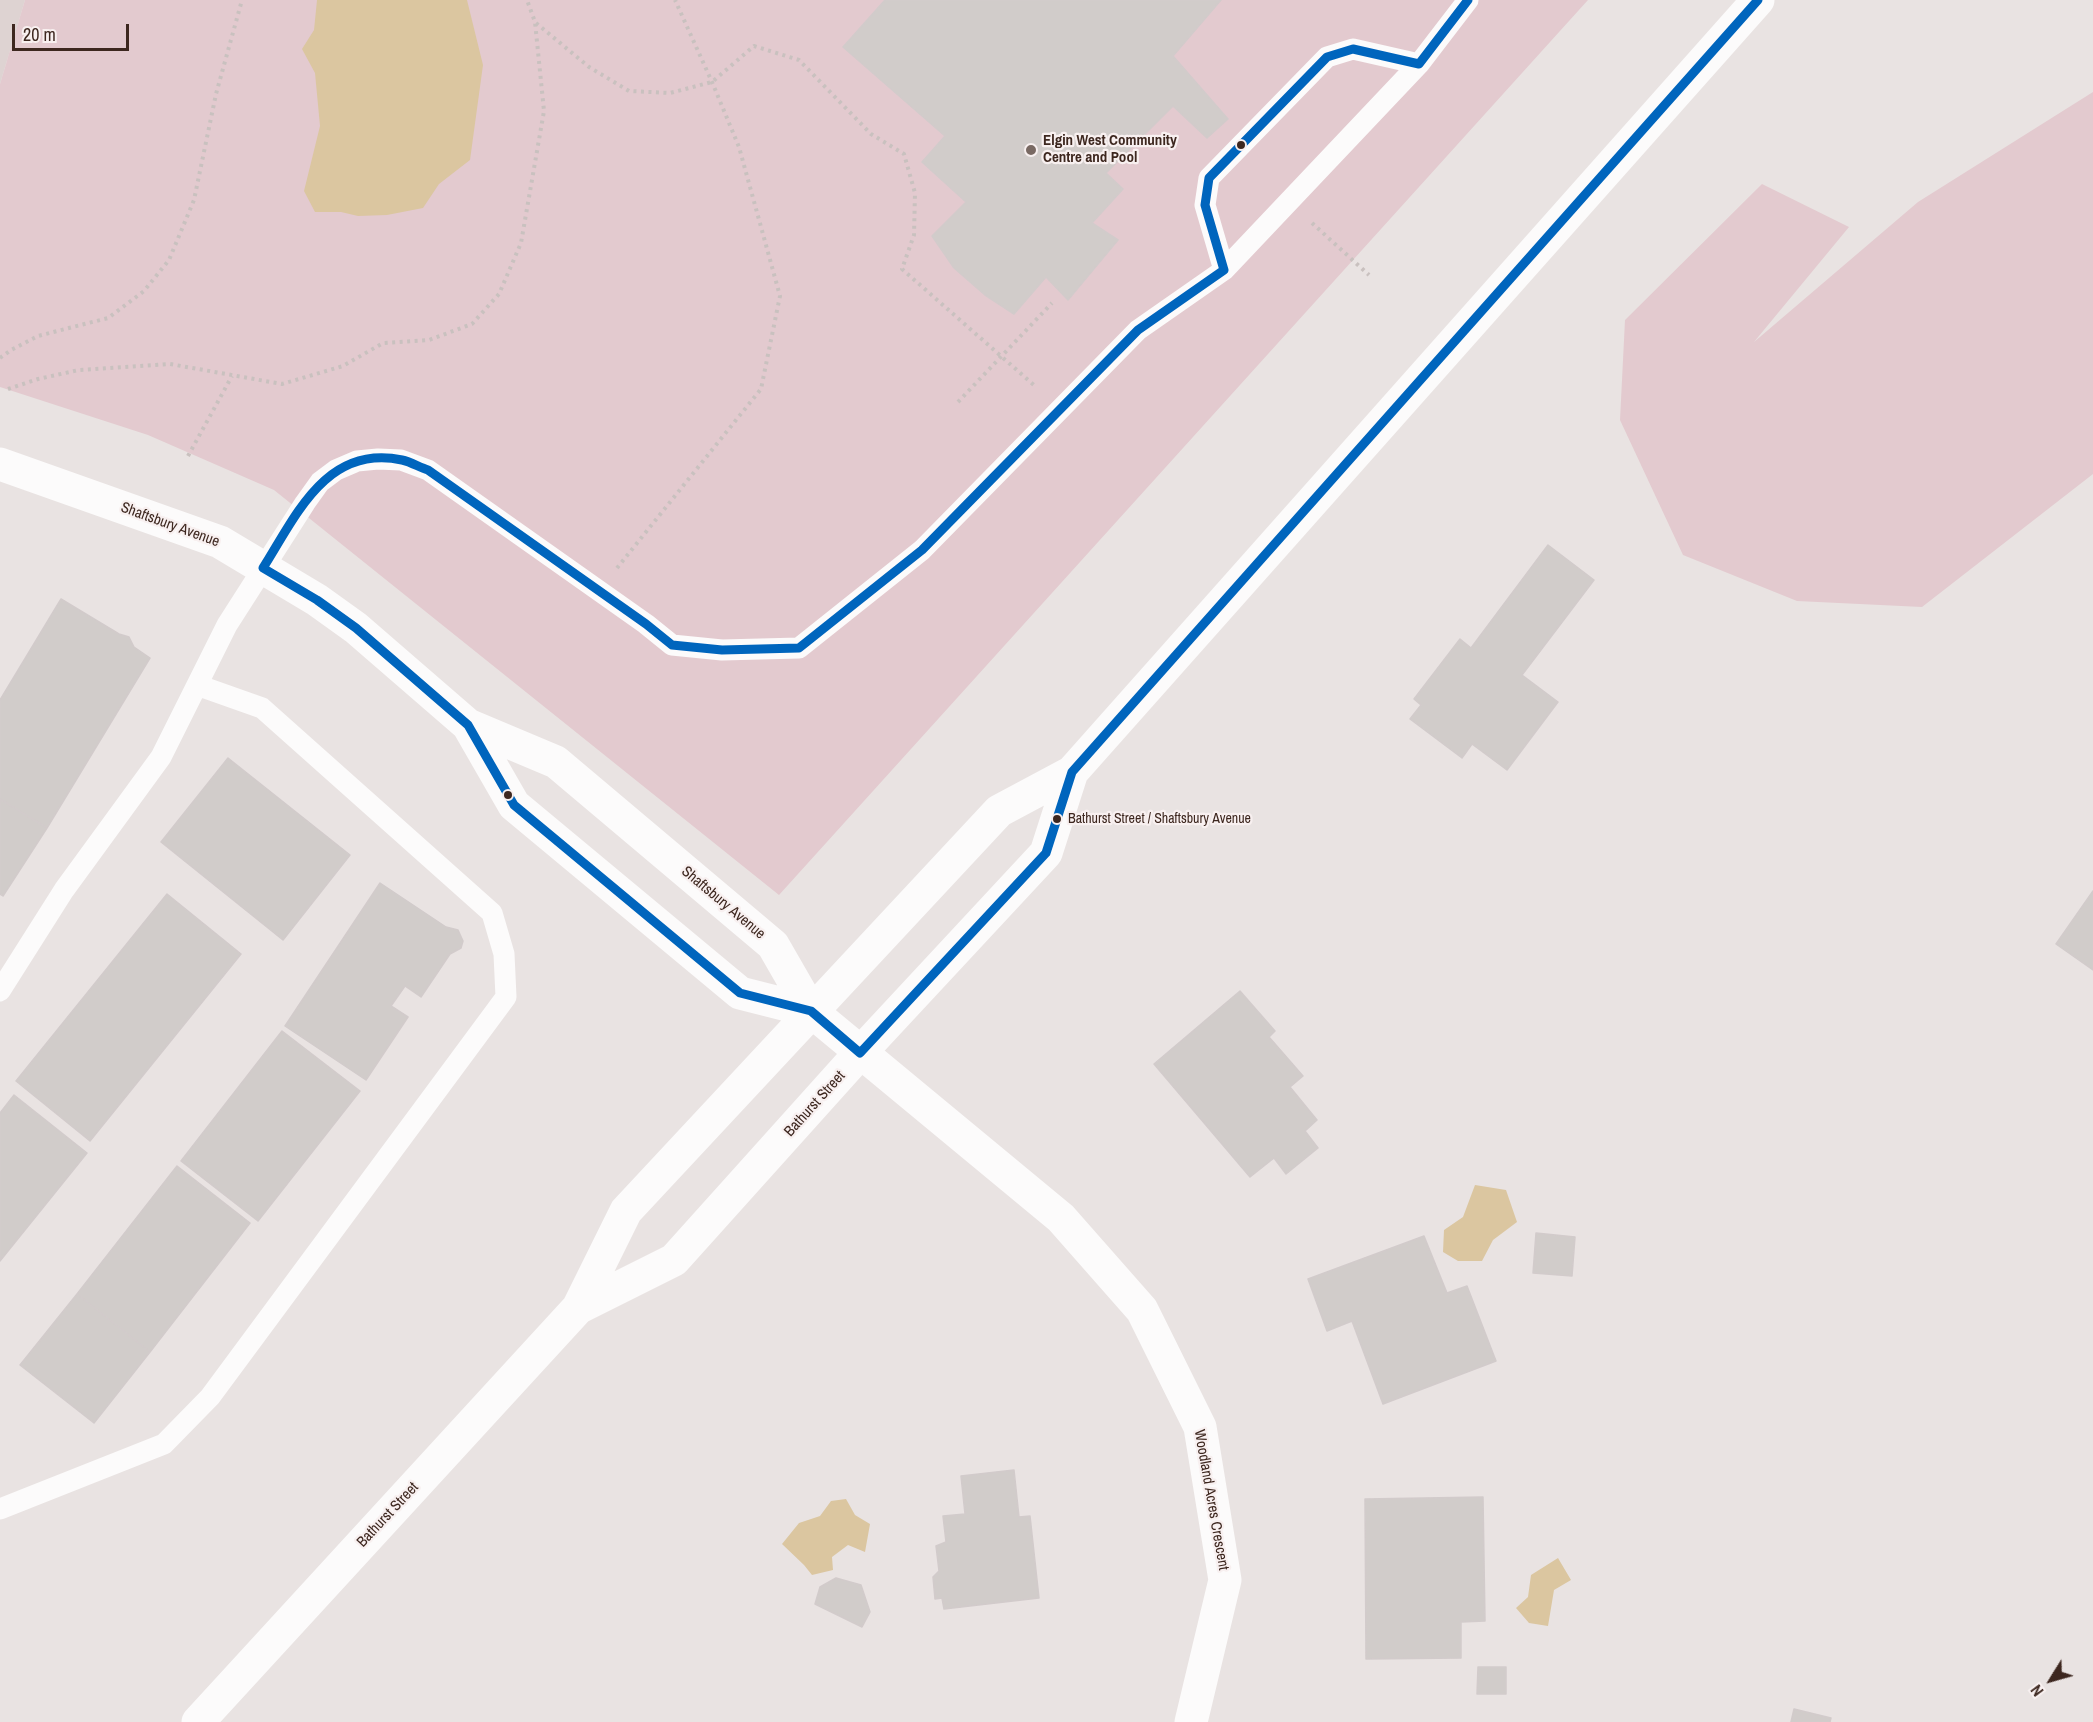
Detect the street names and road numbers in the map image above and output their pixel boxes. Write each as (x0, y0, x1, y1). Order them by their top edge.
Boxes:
street label: Shaftsbury Avenue (118, 499, 222, 551)
street label: Shaftsbury Avenue (677, 863, 769, 943)
street label: Bathurst Street (781, 1067, 849, 1141)
street label: Woodland Acres Crescent (1190, 1428, 1232, 1572)
street label: Bathurst Street (353, 1479, 423, 1551)

